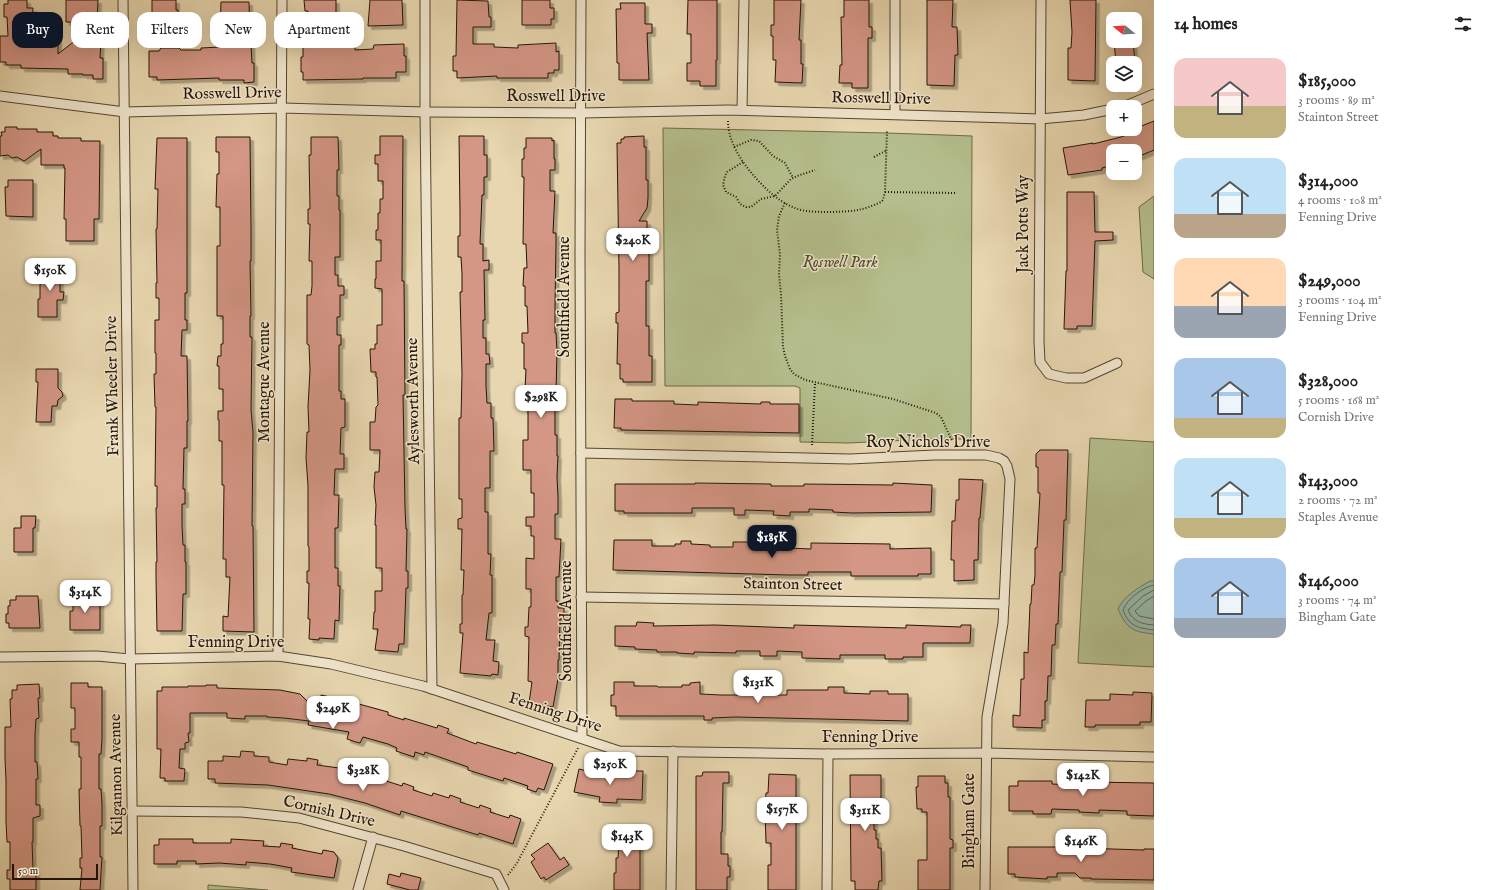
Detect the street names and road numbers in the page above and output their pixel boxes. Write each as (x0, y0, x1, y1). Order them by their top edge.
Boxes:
street label: Rosswell Drive (182, 83, 282, 105)
street label: Rosswell Drive (506, 87, 606, 107)
street label: Rosswell Drive (831, 88, 931, 110)
street label: Jack Potts Way (1014, 175, 1034, 275)
street label: Southfield Avenue (555, 237, 575, 357)
street label: Frank Wheeler Drive (102, 315, 124, 457)
street label: Montague Avenue (255, 321, 275, 443)
street label: Aylesworth Avenue (403, 338, 425, 465)
street label: Roy Nichols Drive (866, 433, 990, 453)
street label: Southfield Avenue (557, 561, 577, 681)
street label: Stainton Street (743, 574, 843, 596)
street label: Fenning Drive (188, 633, 284, 653)
street label: Fenning Drive (506, 689, 604, 737)
street label: Kilgannon Avenue (106, 714, 128, 836)
street label: Fenning Drive (822, 728, 918, 748)
street label: Bingham Gate (960, 773, 980, 869)
street label: Cornish Drive (281, 792, 377, 832)

